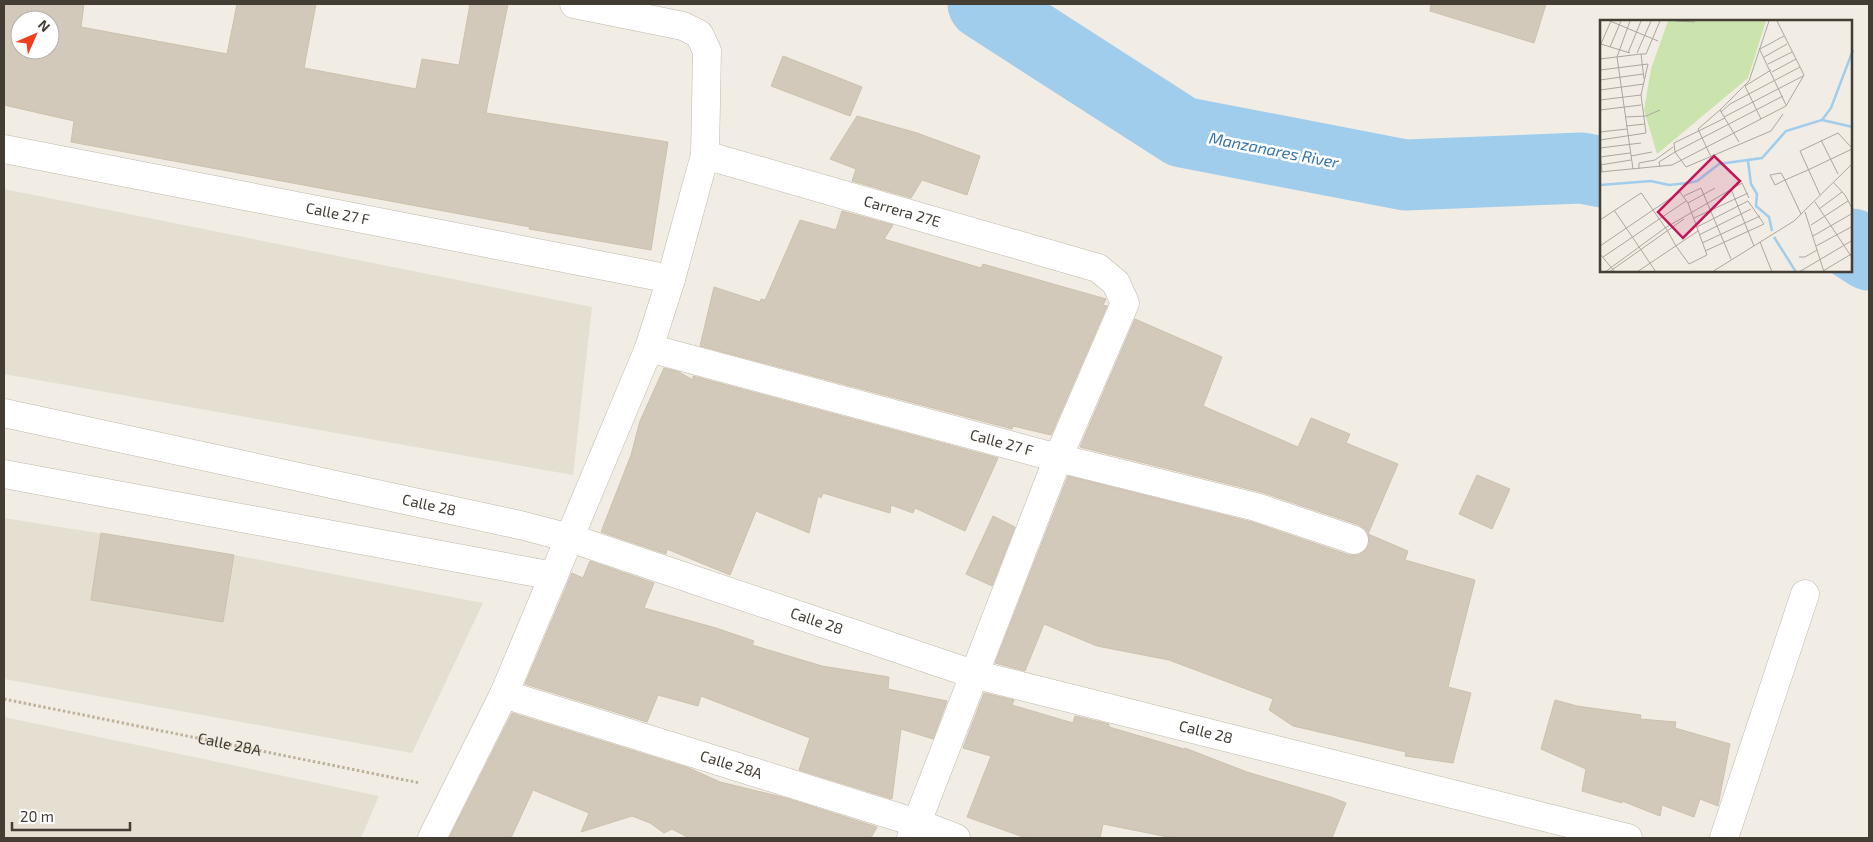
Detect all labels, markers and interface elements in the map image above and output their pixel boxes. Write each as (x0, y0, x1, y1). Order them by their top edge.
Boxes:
north arrow (10, 10, 60, 60)
text: N (35, 16, 54, 35)
inset map (1600, 20, 1853, 272)
water label: Manzanares River (1208, 128, 1341, 172)
street label: Carrera 27E (862, 191, 943, 230)
street label: Calle 27 F (304, 198, 371, 228)
street label: Calle 27 F (968, 425, 1035, 459)
street label: Calle 28 (401, 490, 458, 519)
street label: Calle 28 (788, 603, 846, 638)
street label: Calle 28 (1177, 716, 1235, 747)
street label: Calle 28A (196, 728, 263, 759)
street label: Calle 28A (698, 746, 765, 782)
scale bar (12, 800, 130, 832)
text: 20 m (20, 807, 54, 825)

